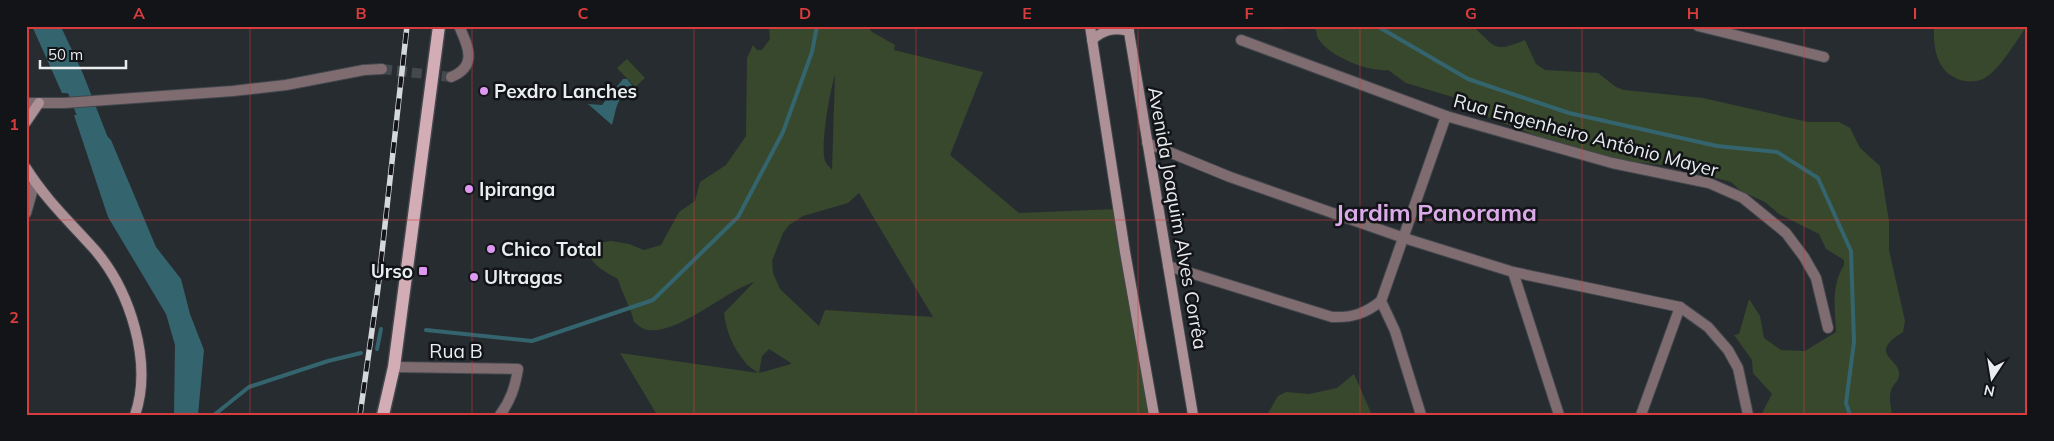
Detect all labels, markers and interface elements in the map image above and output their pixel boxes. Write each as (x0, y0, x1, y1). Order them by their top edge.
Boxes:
text: A (133, 3, 145, 23)
text: B (355, 3, 367, 23)
text: C (578, 3, 589, 23)
text: D (799, 3, 811, 23)
text: E (1022, 3, 1032, 23)
text: F (1244, 3, 1254, 23)
text: G (1465, 3, 1477, 23)
text: H (1687, 3, 1699, 23)
text: I (1913, 3, 1917, 23)
scale bar (40, 38, 126, 70)
text: 50 m (48, 45, 83, 64)
place label: Pexdro Lanches (494, 79, 637, 103)
marker: Pexdro Lanches (478, 85, 490, 97)
street label: Avenida Joaquim Alves Corrêa (1143, 85, 1213, 351)
street label: Rua Engenheiro Antônio Mayer (1451, 88, 1721, 182)
text: 1 (9, 114, 19, 134)
place label: Ipiranga (479, 177, 555, 201)
marker: Ipiranga (463, 183, 475, 195)
district label: Jardim Panorama (1335, 197, 1537, 227)
place label: Chico Total (501, 237, 602, 261)
marker: Chico Total (485, 243, 497, 255)
place label: Urso (371, 259, 413, 283)
marker: Urso (417, 265, 429, 277)
place label: Ultragas (484, 265, 563, 289)
marker: Ultragas (468, 271, 480, 283)
text: 2 (9, 307, 19, 327)
street label: Rua B (429, 339, 483, 363)
north arrow (1966, 354, 2016, 404)
text: N (1982, 381, 1996, 401)

